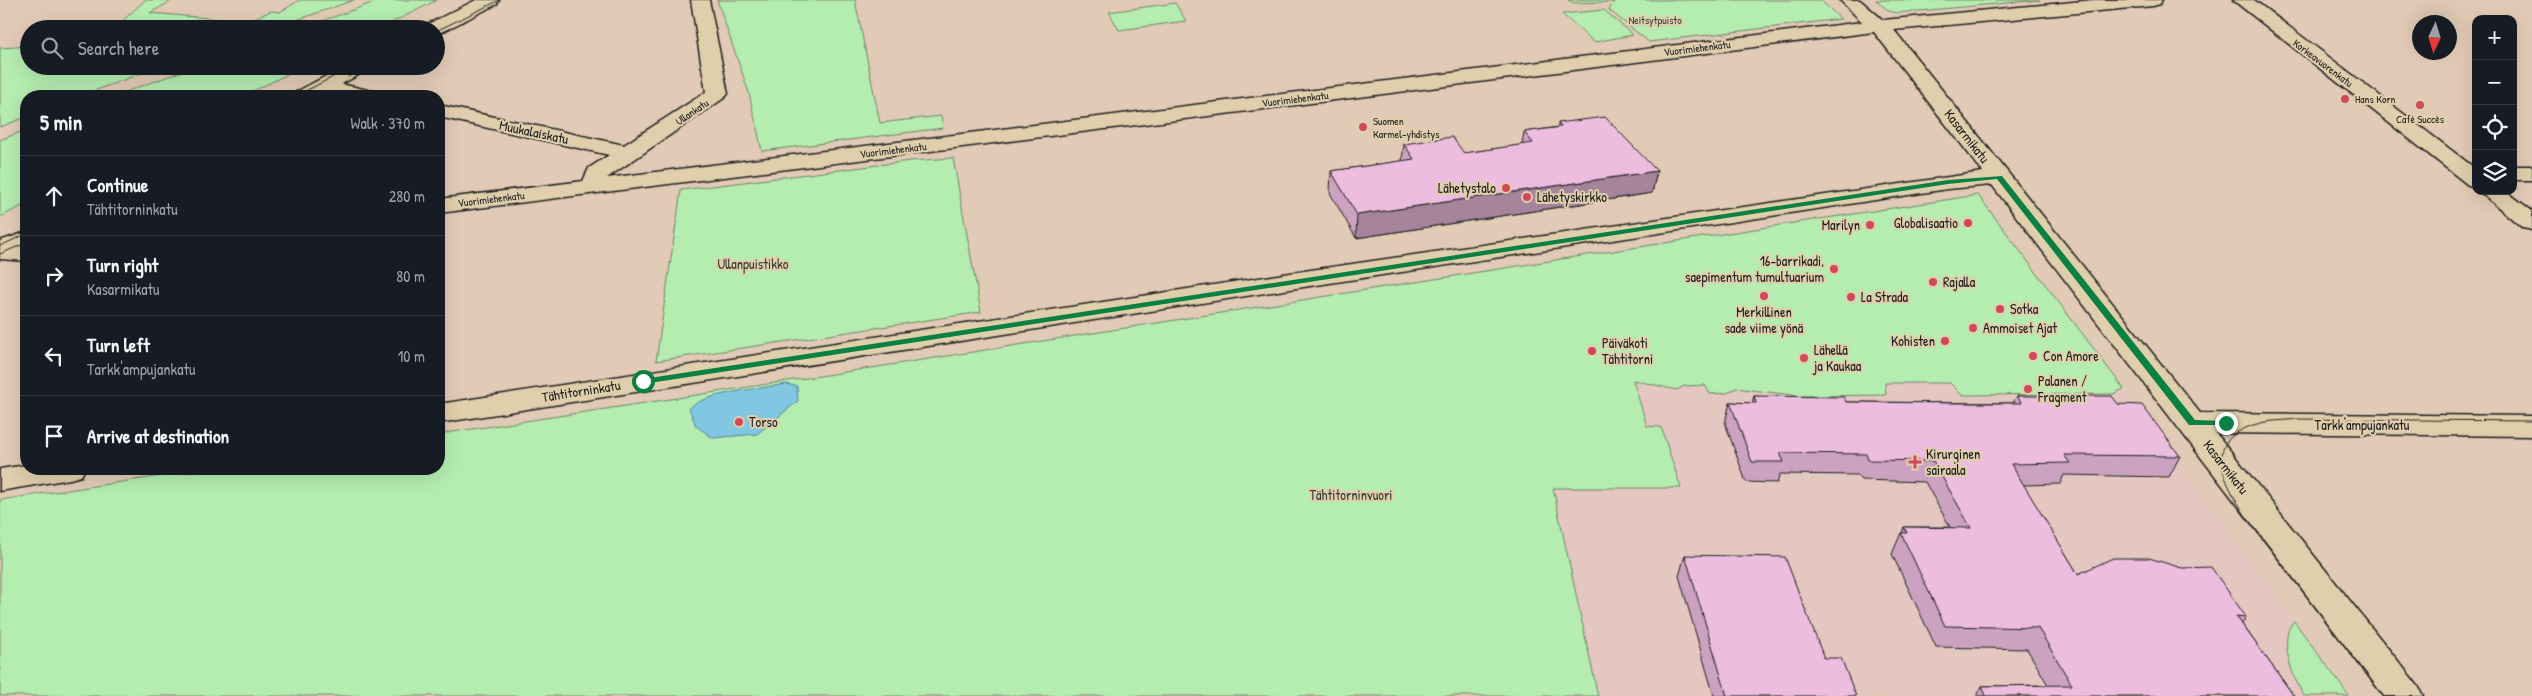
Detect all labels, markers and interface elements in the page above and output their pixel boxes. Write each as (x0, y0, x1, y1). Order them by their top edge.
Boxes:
park label: Neitsytpuisto (1628, 13, 1682, 27)
north arrow (2412, 15, 2457, 60)
map controls (2472, 15, 2517, 195)
button: + (2472, 15, 2517, 60)
search box (20, 20, 445, 75)
icon: search (38, 34, 66, 62)
text: Search here (78, 35, 159, 61)
street label: Korkeavuorenkatu (2290, 36, 2356, 90)
street label: Vuorimiehenkatu (1663, 37, 1732, 59)
button: − (2472, 60, 2517, 105)
street label: Vuorimiehenkatu (1261, 88, 1330, 110)
place label: Hans Korn (2355, 92, 2396, 106)
marker: Hans Korn (2339, 93, 2351, 105)
street label: Ullankatu (673, 95, 712, 128)
marker: Café Succès (2414, 99, 2426, 111)
street label: Kasarmikatu (1940, 105, 1995, 167)
button: locate (2472, 105, 2517, 150)
text: 5 min (40, 108, 82, 137)
text: Walk · 370 m (351, 112, 425, 134)
place label: Café Succès (2396, 112, 2444, 126)
place label: Suomen Karmel-yhdistys (1373, 114, 1439, 141)
street label: Muukalaiskatu (498, 115, 571, 148)
marker: Suomen Karmel-yhdistys (1357, 121, 1369, 133)
street label: Vuorimiehenkatu (859, 139, 928, 161)
button: layers (2472, 150, 2517, 195)
text: Continue (87, 172, 148, 198)
place label: Lähetystalo (1438, 178, 1496, 198)
icon: ahead (40, 182, 68, 210)
marker: Lähetystalo (1500, 182, 1512, 194)
text: 280 m (389, 185, 425, 207)
place label: Lähetyskirkko (1537, 187, 1607, 207)
street label: Vuorimiehenkatu (457, 188, 526, 210)
marker: Lähetyskirkko (1521, 191, 1533, 203)
text: Tähtitorninkatu (87, 198, 178, 220)
place label: Globalisaatio (1894, 213, 1958, 232)
place label: Marilyn (1822, 215, 1860, 235)
marker: Globalisaatio (1962, 217, 1974, 229)
marker: Marilyn (1864, 219, 1876, 231)
place label: 16-barrikadi, saepimentum tumultuarium (1685, 251, 1824, 287)
text: Turn right (87, 252, 158, 278)
park label: Ullanpuistikko (718, 254, 789, 274)
icon: right (40, 262, 68, 290)
marker: 16-barrikadi, saepimentum tumultuarium (1828, 263, 1840, 275)
text: 80 m (396, 265, 425, 287)
place label: Rajalla (1943, 272, 1976, 292)
marker: Rajalla (1927, 276, 1939, 288)
text: Kasarmikatu (87, 278, 160, 300)
place label: La Strada (1861, 287, 1908, 306)
marker: Merkillinen sade viime yönä (1758, 290, 1770, 302)
marker: La Strada (1845, 291, 1857, 303)
place label: Sotka (2010, 299, 2039, 318)
place label: Merkillinen sade viime yönä (1725, 302, 1804, 338)
marker: Sotka (1994, 303, 2006, 315)
place label: Ammoiset Ajat (1983, 318, 2057, 338)
marker: Ammoiset Ajat (1967, 322, 1979, 334)
place label: Kohisten (1891, 331, 1935, 350)
text: Turn left (87, 332, 150, 358)
place label: Päiväkoti Tähtitorni (1602, 333, 1653, 368)
marker: Kohisten (1939, 335, 1951, 347)
place label: Lähellä ja Kaukaa (1812, 340, 1862, 376)
icon: left (40, 342, 68, 370)
text: 10 m (397, 345, 425, 367)
marker: Päiväkoti Tähtitorni (1586, 345, 1598, 357)
place label: Con Amore (2043, 346, 2099, 365)
marker: Con Amore (2027, 350, 2039, 362)
marker: Lähellä ja Kaukaa (1798, 352, 1810, 364)
text: Tarkk'ampujankatu (87, 358, 195, 380)
route start (632, 370, 655, 393)
place label: Palanen / Fragment (2037, 371, 2087, 407)
street label: Tähtitorninkatu (540, 375, 622, 406)
marker: Palanen / Fragment (2022, 383, 2034, 395)
place label: Torso (749, 412, 778, 431)
route end (2215, 412, 2238, 435)
street label: Tarkk'ampujankatu (2315, 415, 2410, 435)
marker: Torso (733, 416, 745, 428)
icon: arrive (40, 422, 68, 450)
text: Arrive at destination (87, 423, 229, 449)
street label: Kasarmikatu (2199, 436, 2254, 498)
place label: Kirurginen sairaala (1926, 444, 1980, 479)
marker: Kirurginen sairaala (1908, 455, 1922, 469)
park label: Tähtitorninvuori (1310, 485, 1392, 504)

